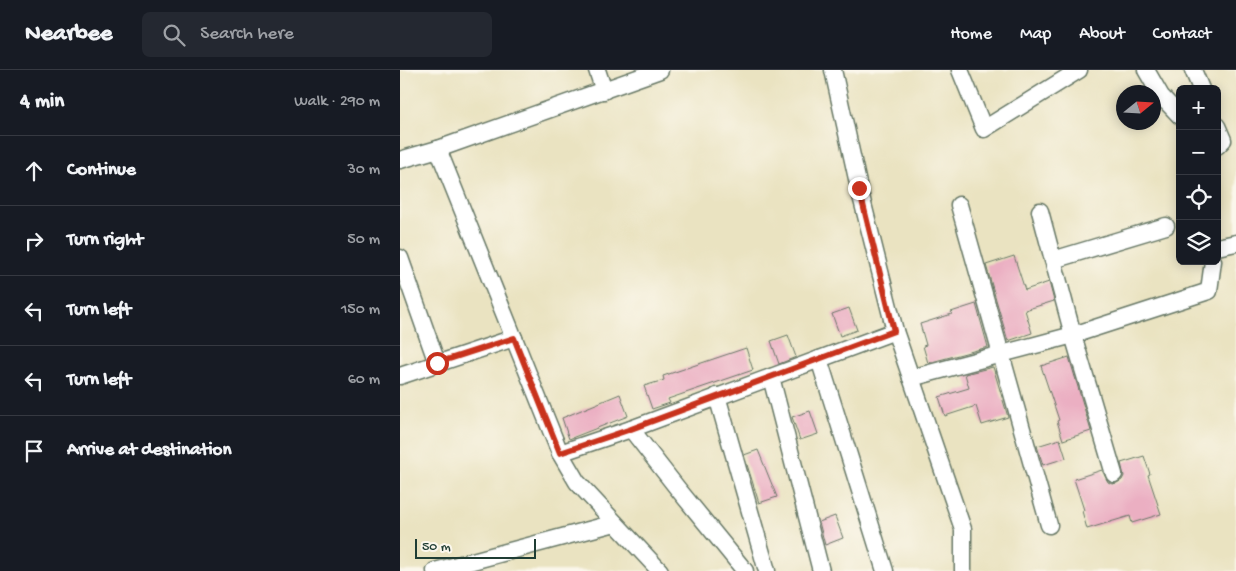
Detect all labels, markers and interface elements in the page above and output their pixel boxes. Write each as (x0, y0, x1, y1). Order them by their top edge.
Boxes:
search box (142, 12, 492, 57)
text: Nearbee (25, 20, 112, 49)
icon: search (160, 21, 188, 49)
text: Search here (200, 23, 294, 46)
text: Home (950, 24, 992, 45)
text: Map (1020, 24, 1051, 45)
text: About (1079, 24, 1125, 45)
text: Contact (1153, 24, 1211, 45)
north arrow (1116, 85, 1161, 130)
map controls (1176, 85, 1221, 265)
button: + (1176, 85, 1221, 130)
text: 4 min (20, 90, 64, 115)
text: Walk · 290 m (294, 93, 380, 112)
button: − (1176, 130, 1221, 175)
icon: ahead (20, 157, 48, 185)
text: Continue (67, 159, 136, 182)
text: 30 m (347, 161, 380, 180)
button: locate (1176, 175, 1221, 220)
route end (848, 177, 871, 200)
button: layers (1176, 220, 1221, 265)
icon: right (20, 227, 48, 255)
text: Turn right (67, 229, 143, 252)
text: 50 m (347, 231, 380, 250)
icon: left (20, 297, 48, 325)
text: Turn left (67, 299, 131, 322)
text: 150 m (341, 301, 380, 320)
route start (426, 352, 449, 375)
icon: left (20, 367, 48, 395)
text: Turn left (67, 369, 131, 392)
text: 60 m (348, 371, 380, 390)
icon: arrive (20, 437, 48, 465)
text: Arrive at destination (67, 439, 231, 462)
scale bar (415, 536, 536, 559)
text: 50 m (422, 539, 451, 556)

